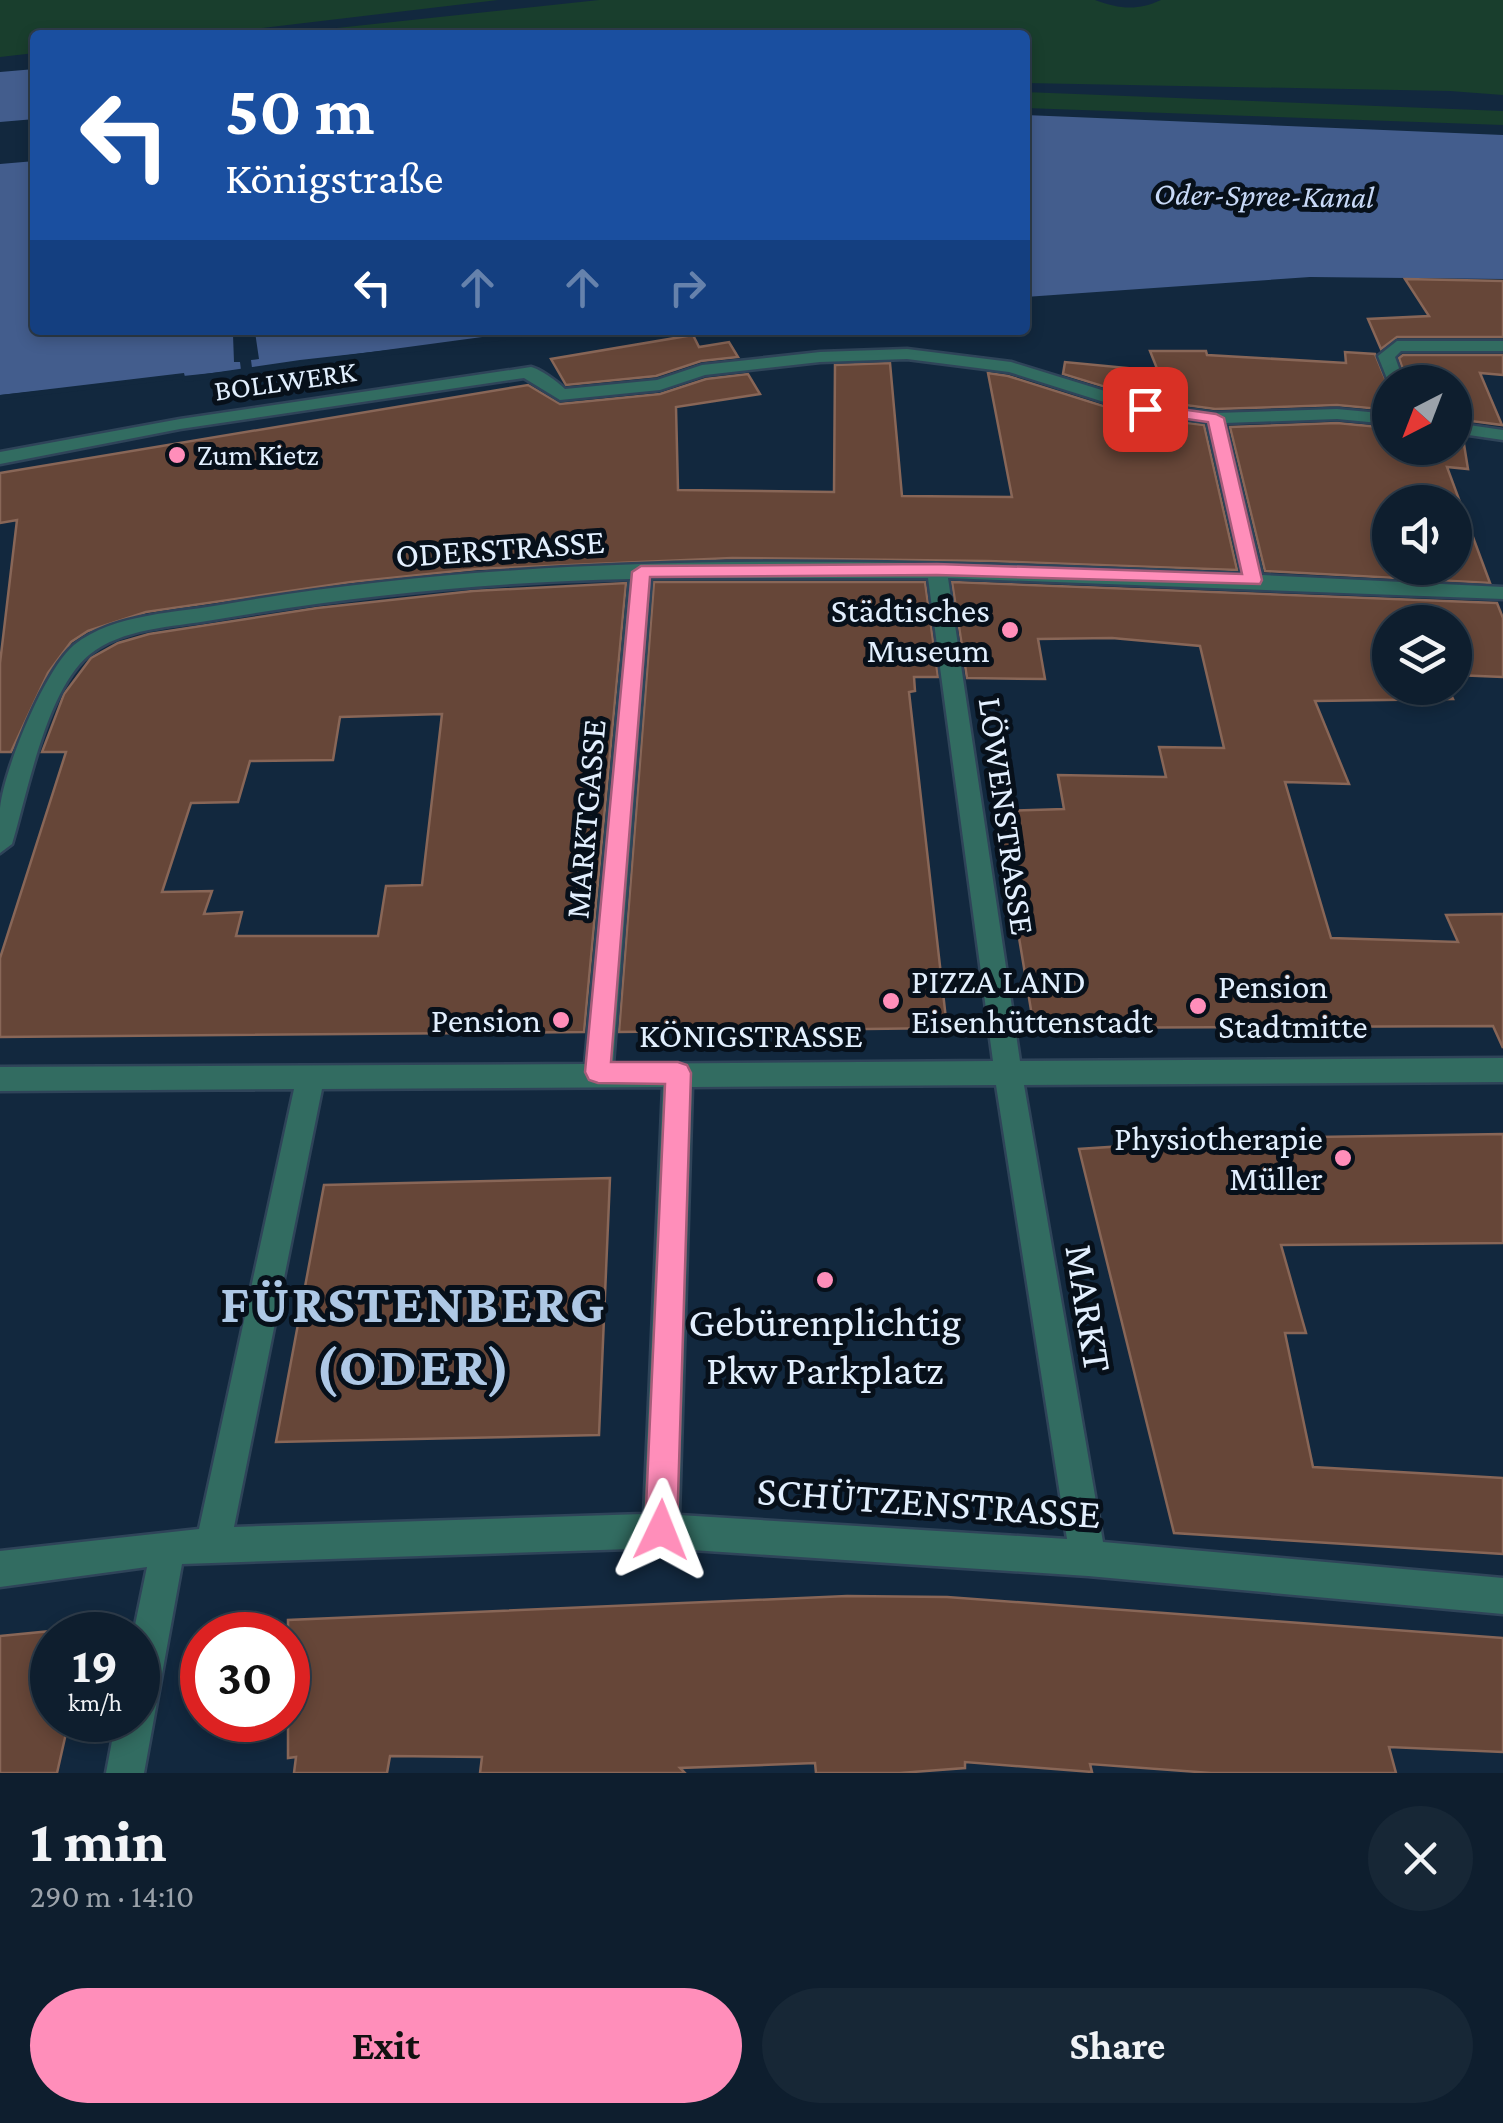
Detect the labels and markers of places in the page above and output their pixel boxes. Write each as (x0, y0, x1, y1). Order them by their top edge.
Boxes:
pin (1103, 367, 1188, 452)
place label: Zum Kietz (197, 438, 319, 471)
marker: Zum Kietz (166, 444, 188, 466)
place label: Städtisches Museum (831, 591, 990, 670)
marker: Städtisches Museum (999, 619, 1021, 641)
place label: PIZZA LAND Eisenhüttenstadt (911, 962, 1153, 1041)
place label: Pension Stadtmitte (1218, 967, 1368, 1046)
marker: PIZZA LAND Eisenhüttenstadt (880, 990, 902, 1012)
marker: Pension Stadtmitte (1187, 995, 1209, 1017)
place label: Pension (431, 1001, 541, 1040)
marker: Pension (550, 1009, 572, 1031)
place label: Physiotherapie Müller (1114, 1119, 1323, 1198)
marker: Physiotherapie Müller (1332, 1147, 1354, 1169)
marker: Gebürenplichtig Pkw Parkplatz (814, 1269, 836, 1291)
place label: Gebürenplichtig Pkw Parkplatz (689, 1298, 961, 1393)

